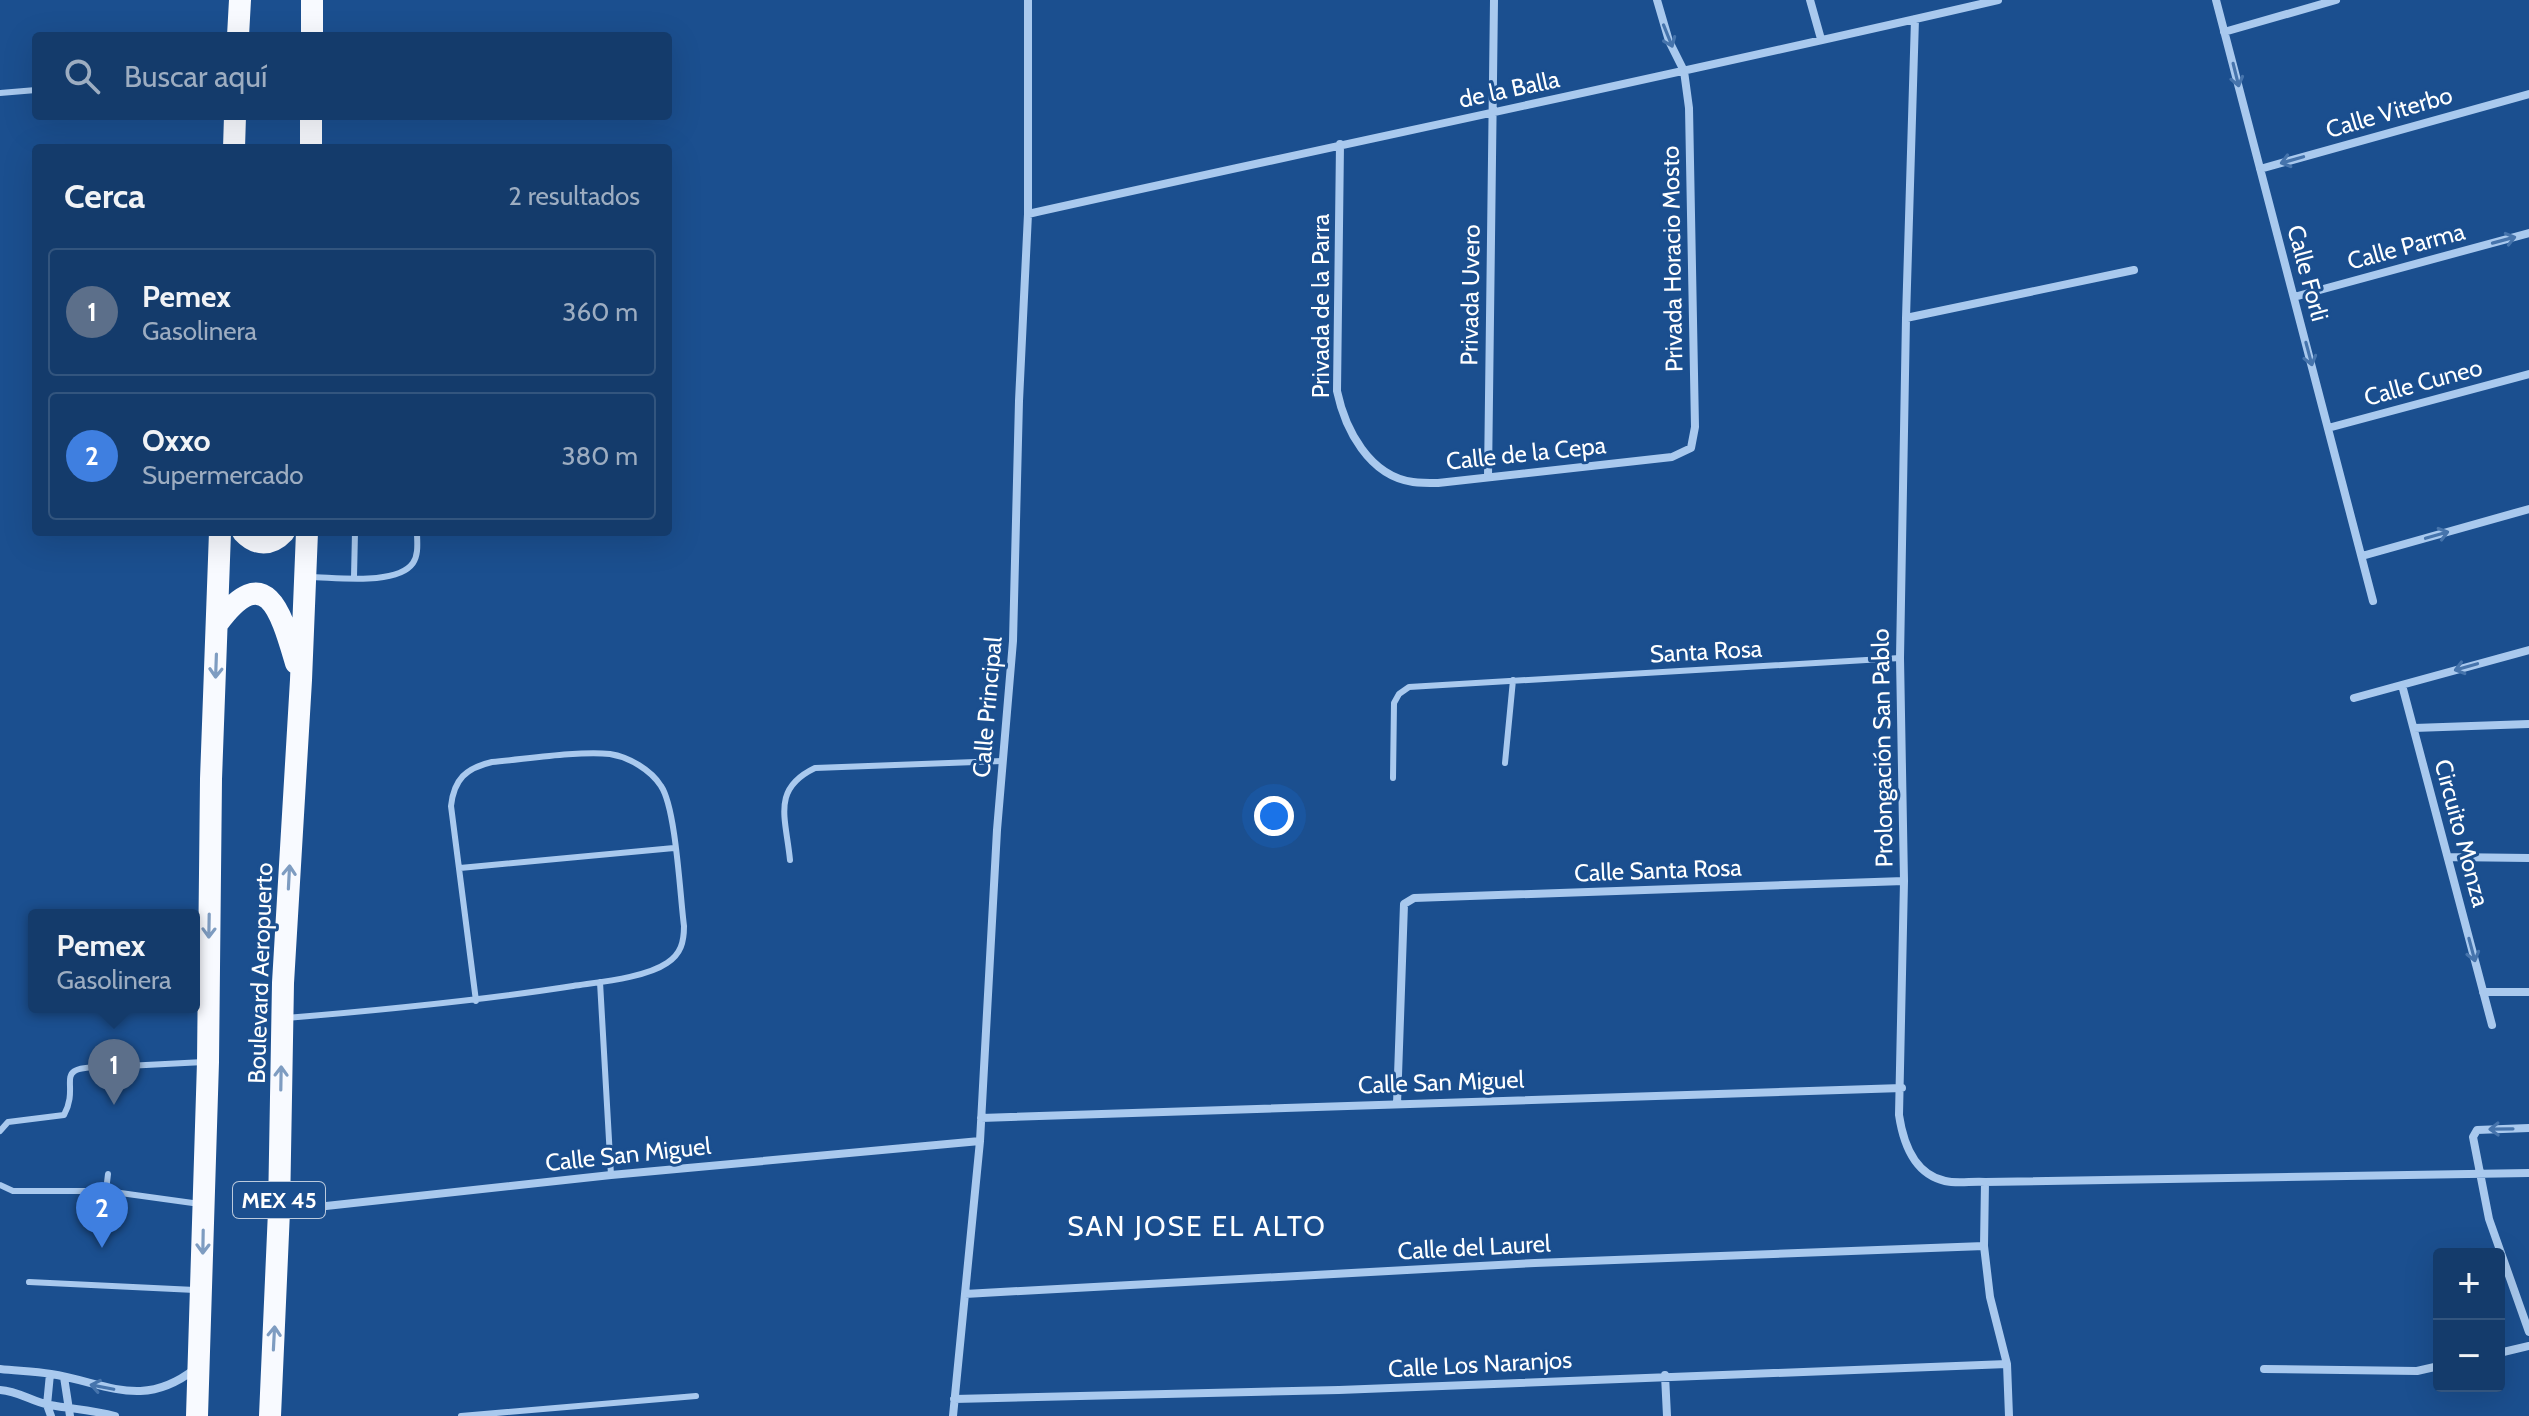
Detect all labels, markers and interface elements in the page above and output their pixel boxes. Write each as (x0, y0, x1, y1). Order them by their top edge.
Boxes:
one-way arrow (1662, 23, 1676, 48)
search box (32, 32, 672, 120)
icon: search (60, 54, 104, 98)
text: Buscar aquí (124, 58, 267, 95)
one-way arrow (2229, 62, 2244, 88)
street label: de la Balla (1456, 64, 1563, 114)
street label: Calle Viterbo (2322, 80, 2456, 144)
street label: Privada Horacio Mosto (1656, 146, 1688, 372)
one-way arrow (2280, 153, 2306, 168)
text: Cerca (64, 175, 145, 217)
text: 2 resultados (508, 180, 640, 212)
street label: Privada de la Parra (1306, 213, 1335, 398)
street label: Calle Parma (2344, 216, 2468, 276)
street label: Calle Forli (2281, 222, 2335, 324)
street label: Privada Uvero (1454, 224, 1486, 366)
one-way arrow (2490, 232, 2516, 247)
text: Pemex (142, 278, 231, 315)
text: 1 (87, 296, 97, 328)
text: 360 m (562, 296, 638, 328)
text: Gasolinera (142, 315, 257, 347)
one-way arrow (2302, 341, 2317, 367)
street label: Calle Cuneo (2361, 352, 2485, 412)
text: Oxxo (142, 422, 211, 459)
street label: Calle de la Cepa (1445, 430, 1608, 476)
text: 2 (85, 440, 99, 472)
text: 380 m (561, 440, 638, 472)
text: Supermercado (142, 459, 304, 491)
one-way arrow (2423, 526, 2449, 541)
street label: Prolongación San Pablo (1865, 628, 1899, 868)
street label: Santa Rosa (1649, 634, 1763, 668)
street label: Calle Principal (966, 635, 1008, 779)
one-way arrow (208, 652, 223, 679)
one-way arrow (2453, 660, 2479, 675)
street label: Circuito Monza (2428, 756, 2496, 910)
your location (1254, 796, 1294, 836)
street label: Calle Santa Rosa (1574, 853, 1743, 887)
street label: Boulevard Aeropuerto (242, 862, 278, 1084)
one-way arrow (282, 864, 297, 891)
popup (28, 909, 200, 1013)
one-way arrow (202, 912, 217, 939)
text: Pemex (56, 927, 146, 964)
one-way arrow (2465, 936, 2480, 962)
text: Gasolinera (56, 964, 172, 996)
pin: 1 (88, 1039, 140, 1105)
one-way arrow (273, 1065, 289, 1092)
street label: Calle San Miguel (1357, 1065, 1525, 1099)
one-way arrow (2488, 1121, 2515, 1137)
street label: Calle San Miguel (544, 1131, 713, 1177)
pin: 2 (76, 1182, 128, 1248)
road number: MEX 45 (233, 1182, 325, 1218)
district label: SAN JOSE EL ALTO (1067, 1209, 1327, 1243)
one-way arrow (195, 1228, 211, 1255)
street label: Calle del Laurel (1397, 1228, 1552, 1265)
map controls (2433, 1248, 2505, 1392)
button: + (2433, 1248, 2505, 1320)
button: − (2433, 1320, 2505, 1392)
one-way arrow (266, 1325, 281, 1352)
street label: Calle Los Naranjos (1387, 1345, 1573, 1383)
one-way arrow (90, 1379, 116, 1394)

